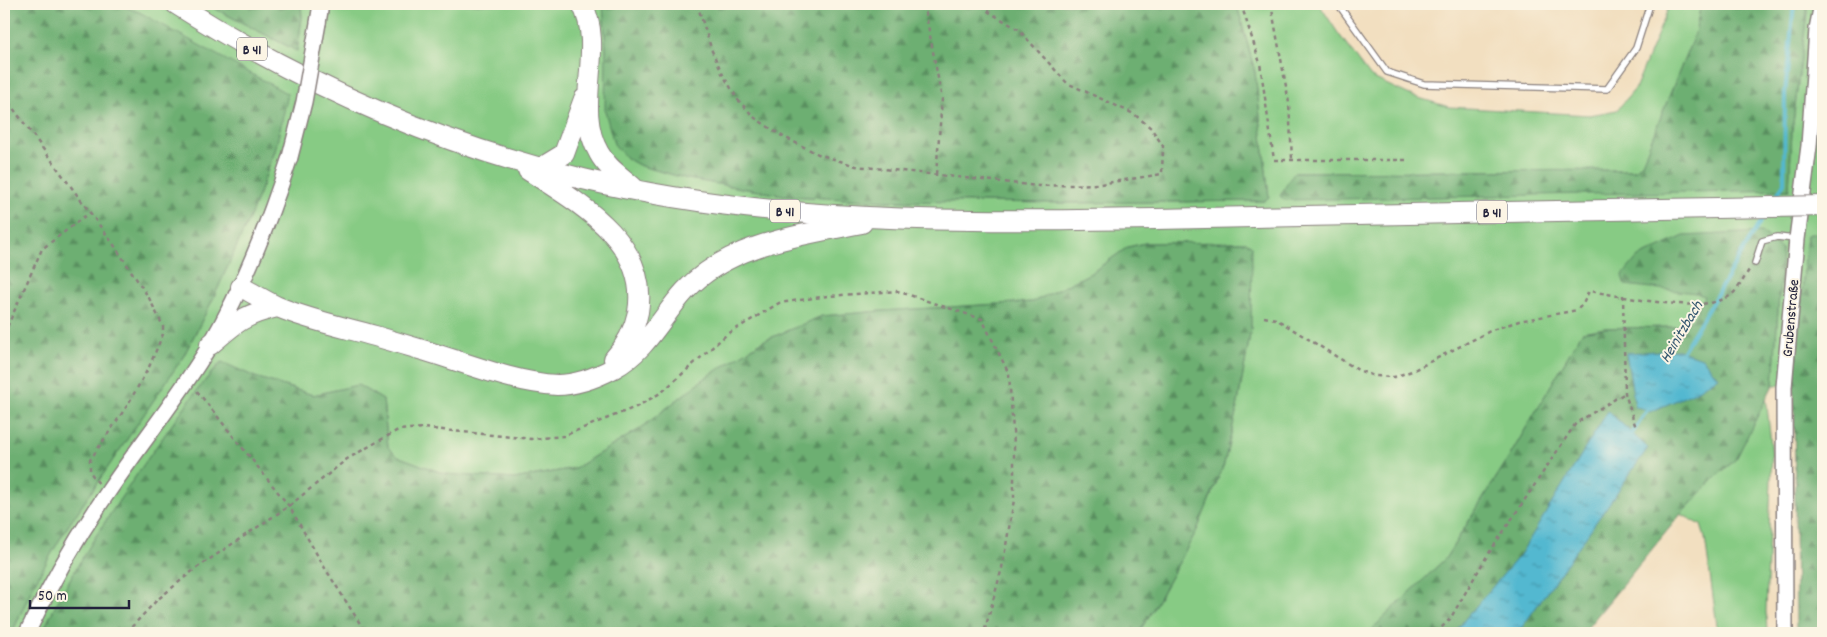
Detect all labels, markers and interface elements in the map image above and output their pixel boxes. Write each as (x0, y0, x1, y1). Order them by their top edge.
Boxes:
road number: B 41 (237, 38, 267, 61)
road number: B 41 (770, 200, 800, 222)
road number: B 41 (1477, 200, 1507, 223)
street label: Grubenstraße (1778, 278, 1806, 358)
water label: Heinitzbach (1655, 296, 1710, 368)
scale bar (30, 577, 129, 609)
text: 50 m (38, 586, 67, 608)

